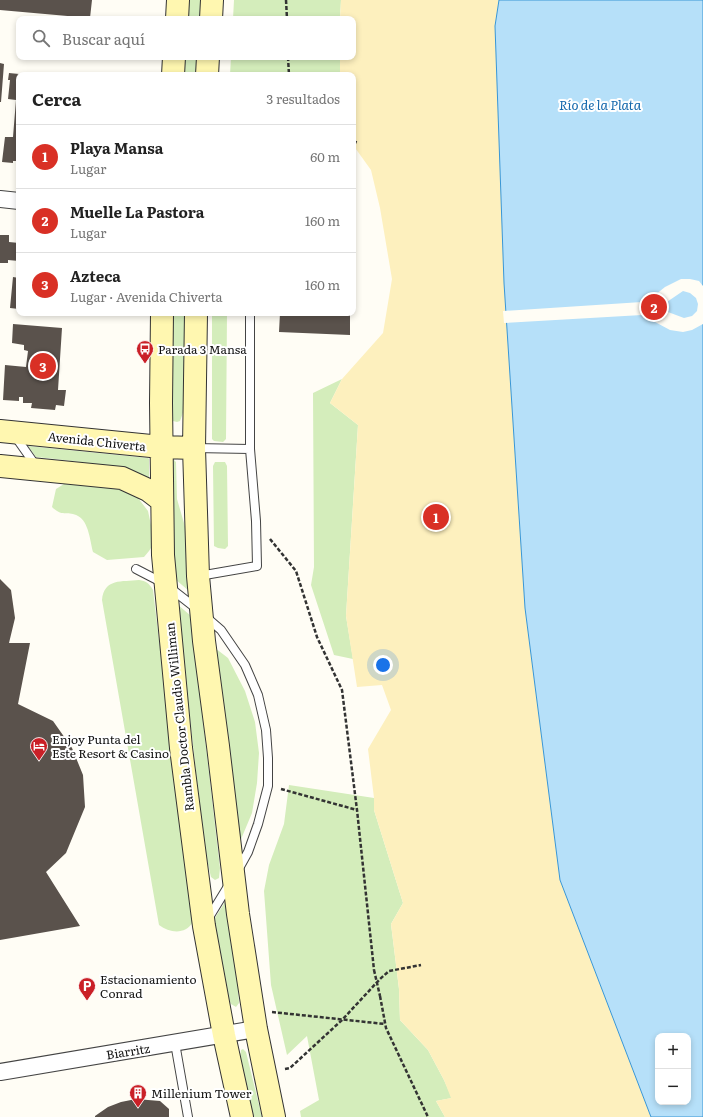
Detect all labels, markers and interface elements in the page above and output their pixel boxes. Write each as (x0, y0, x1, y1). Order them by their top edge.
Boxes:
search box (16, 16, 356, 60)
icon: search (30, 27, 52, 49)
text: Buscar aquí (62, 27, 145, 50)
text: Cerca (32, 86, 81, 111)
text: 3 resultados (266, 89, 340, 108)
water label: Río de la Plata (559, 95, 642, 114)
text: Playa Mansa (70, 136, 163, 159)
text: 1 (42, 147, 48, 166)
text: 60 m (310, 147, 340, 166)
text: Lugar (70, 159, 106, 178)
text: Muelle La Pastora (70, 200, 205, 223)
text: 2 (42, 211, 48, 230)
text: 160 m (305, 211, 340, 230)
text: Lugar (70, 223, 106, 242)
text: Azteca (70, 264, 121, 287)
text: 3 (41, 275, 49, 294)
text: 160 m (305, 275, 340, 294)
text: Lugar · Avenida Chiverta (70, 287, 223, 306)
pin: 2 (641, 292, 667, 322)
bus stop icon: Parada 3 Mansa (135, 339, 155, 364)
place label: Parada 3 Mansa (158, 340, 247, 358)
pin: 3 (30, 351, 56, 381)
street label: Avenida Chiverta (47, 427, 147, 455)
pin: 1 (423, 502, 449, 532)
street label: Rambla Doctor Claudio Williman (160, 622, 198, 812)
your location (373, 655, 393, 675)
place label: Enjoy Punta del Este Resort & Casino (52, 730, 169, 762)
hotel icon: Enjoy Punta del Este Resort & Casino (29, 736, 49, 761)
place label: Estacionamiento Conrad (100, 970, 196, 1002)
parking icon: Estacionamiento Conrad (77, 976, 97, 1001)
map controls (655, 1033, 691, 1105)
button: + (655, 1033, 691, 1069)
street label: Biarritz (105, 1039, 151, 1063)
button: − (655, 1069, 691, 1105)
building icon: Millenium Tower (128, 1083, 148, 1108)
place label: Millenium Tower (151, 1084, 252, 1102)

